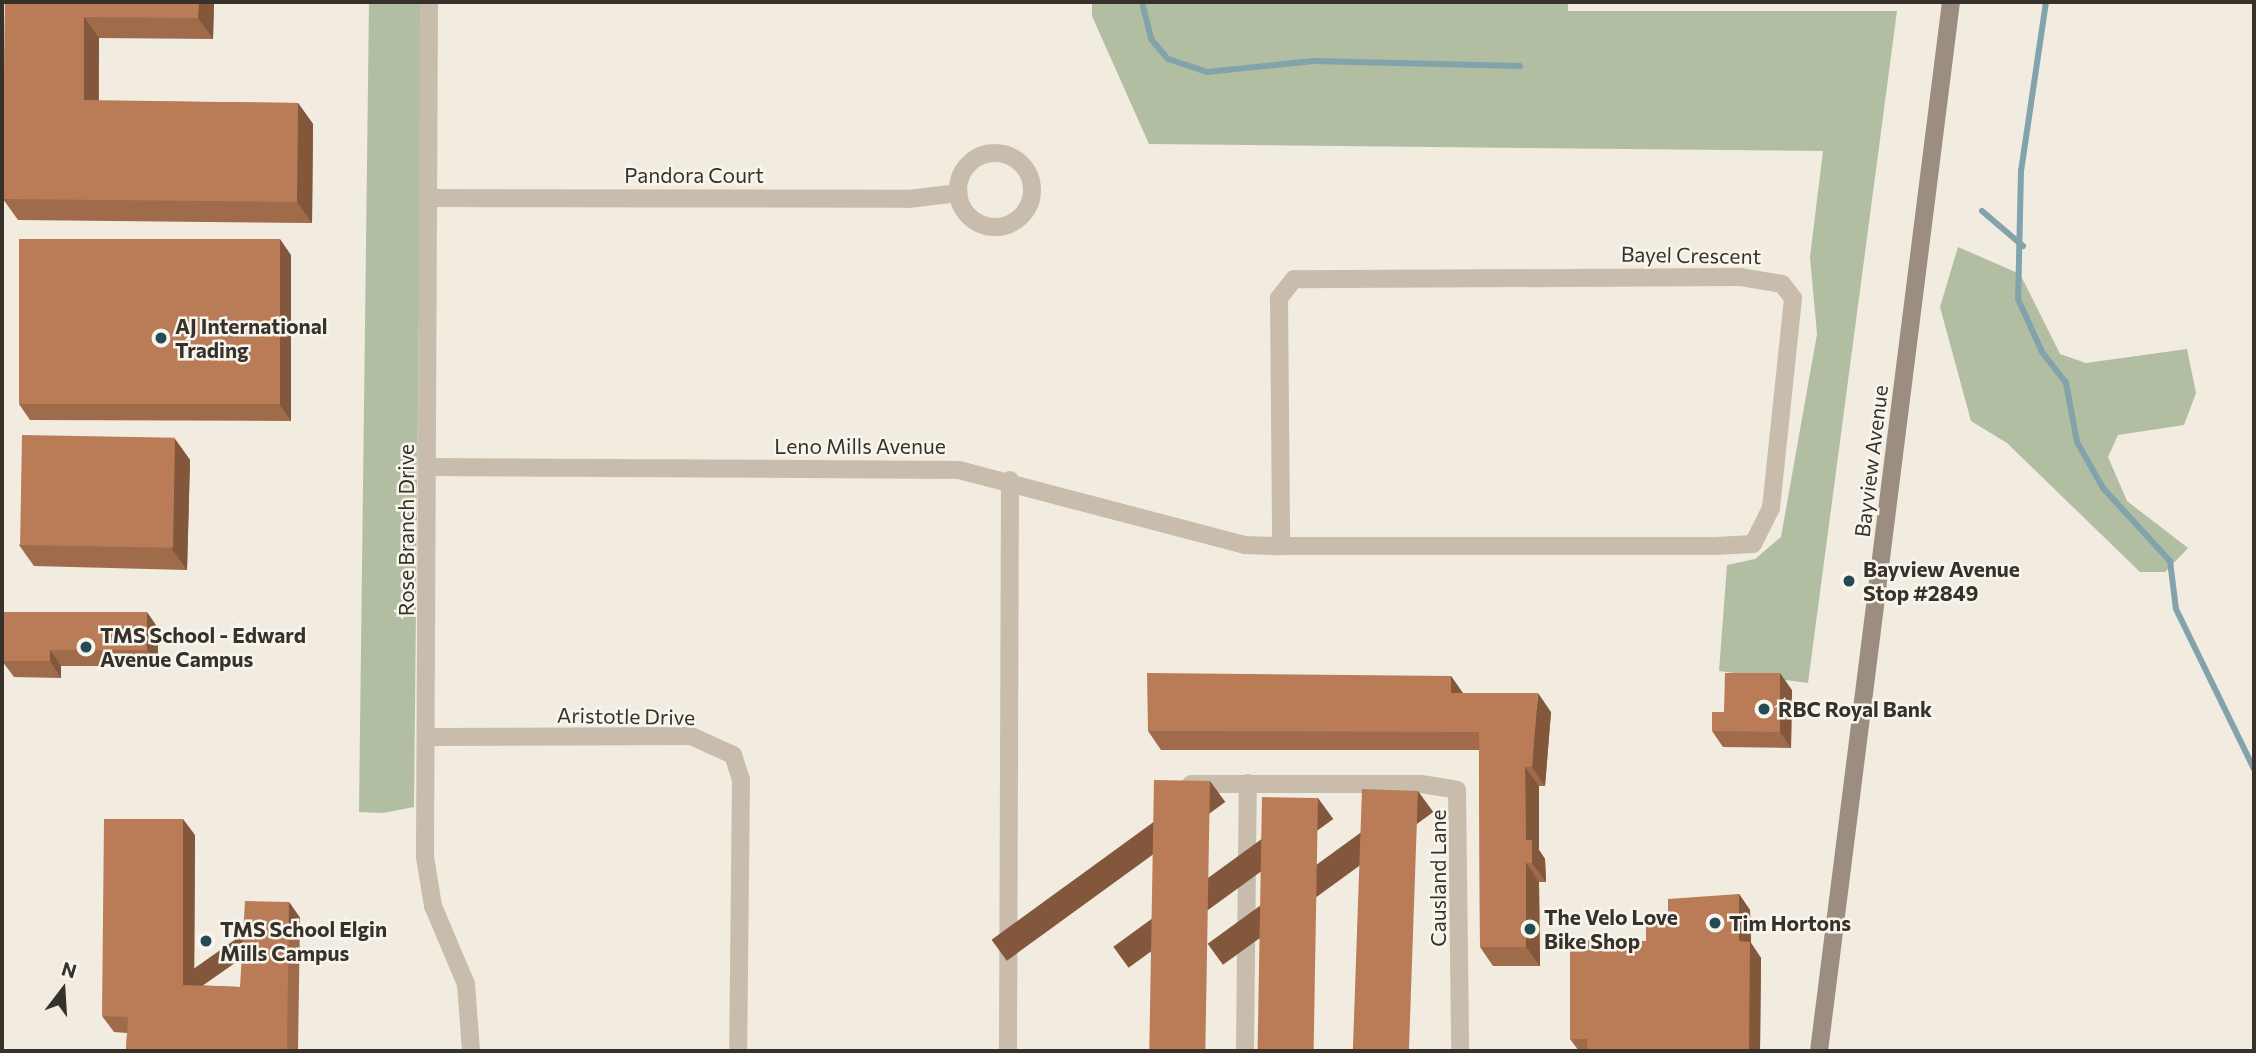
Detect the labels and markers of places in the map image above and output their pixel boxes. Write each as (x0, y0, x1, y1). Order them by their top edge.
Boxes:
place label: AJ International Trading (175, 313, 327, 363)
marker: AJ International Trading (153, 330, 169, 346)
place label: Bayview Avenue Stop #2849 (1863, 556, 2020, 606)
marker: Bayview Avenue Stop #2849 (1841, 573, 1857, 589)
place label: TMS School - Edward Avenue Campus (100, 622, 306, 672)
marker: TMS School - Edward Avenue Campus (78, 639, 94, 655)
place label: RBC Royal Bank (1778, 696, 1932, 722)
marker: RBC Royal Bank (1756, 701, 1772, 717)
place label: The Velo Love Bike Shop (1544, 904, 1678, 954)
place label: Tim Hortons (1729, 910, 1851, 936)
marker: Tim Hortons (1707, 915, 1723, 931)
place label: TMS School Elgin Mills Campus (220, 916, 387, 966)
marker: The Velo Love Bike Shop (1522, 921, 1538, 937)
marker: TMS School Elgin Mills Campus (198, 933, 214, 949)

